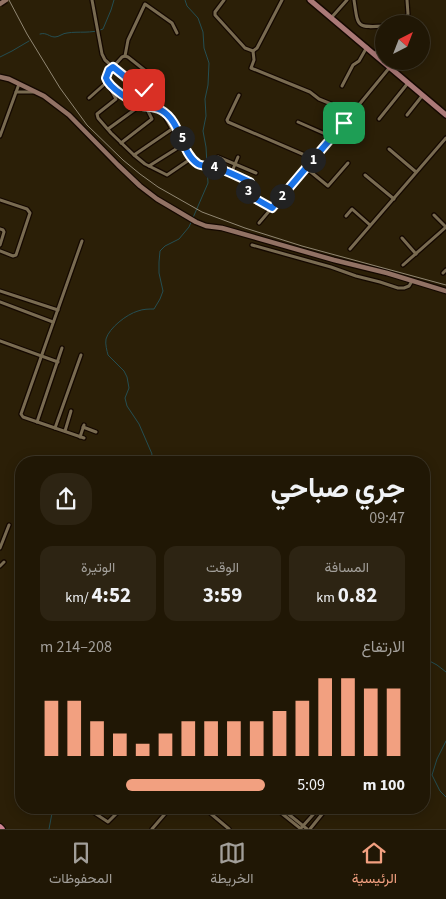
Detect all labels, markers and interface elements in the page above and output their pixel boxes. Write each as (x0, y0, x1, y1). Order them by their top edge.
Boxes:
north arrow (375, 15, 430, 70)
map controls (375, 15, 430, 70)
pin (123, 69, 165, 111)
icon: check (130, 76, 158, 104)
pin (323, 102, 365, 144)
icon: arrive (330, 109, 358, 137)
pin: 5 (170, 126, 194, 150)
text: 5 (179, 128, 186, 148)
pin: 1 (300, 148, 326, 172)
text: 1 (310, 150, 317, 170)
pin: 4 (202, 154, 226, 180)
text: 4 (211, 157, 218, 177)
pin: 3 (236, 178, 260, 204)
text: 3 (245, 181, 252, 201)
pin: 2 (270, 184, 294, 208)
text: 2 (279, 186, 286, 206)
text: جري صباحي (270, 468, 405, 508)
button: share (40, 473, 92, 525)
text: 09:47 (369, 507, 405, 529)
text: الوتيرة (81, 558, 115, 578)
text: الوقت (206, 558, 239, 578)
text: المسافة (325, 558, 369, 578)
text: 4:52 (92, 580, 131, 610)
text: 3:59 (203, 580, 242, 610)
text: 0.82 (338, 580, 377, 610)
text: /km (65, 588, 92, 608)
text: km (316, 588, 338, 608)
text: 208–214 m (40, 636, 112, 658)
text: الارتفاع (362, 636, 405, 658)
text: 5:09 (297, 774, 325, 796)
text: 100 m (363, 774, 405, 796)
tab: المحفوظات (49, 839, 112, 891)
tab: الخريطة (210, 839, 254, 891)
tab: الرئيسية (352, 839, 397, 891)

